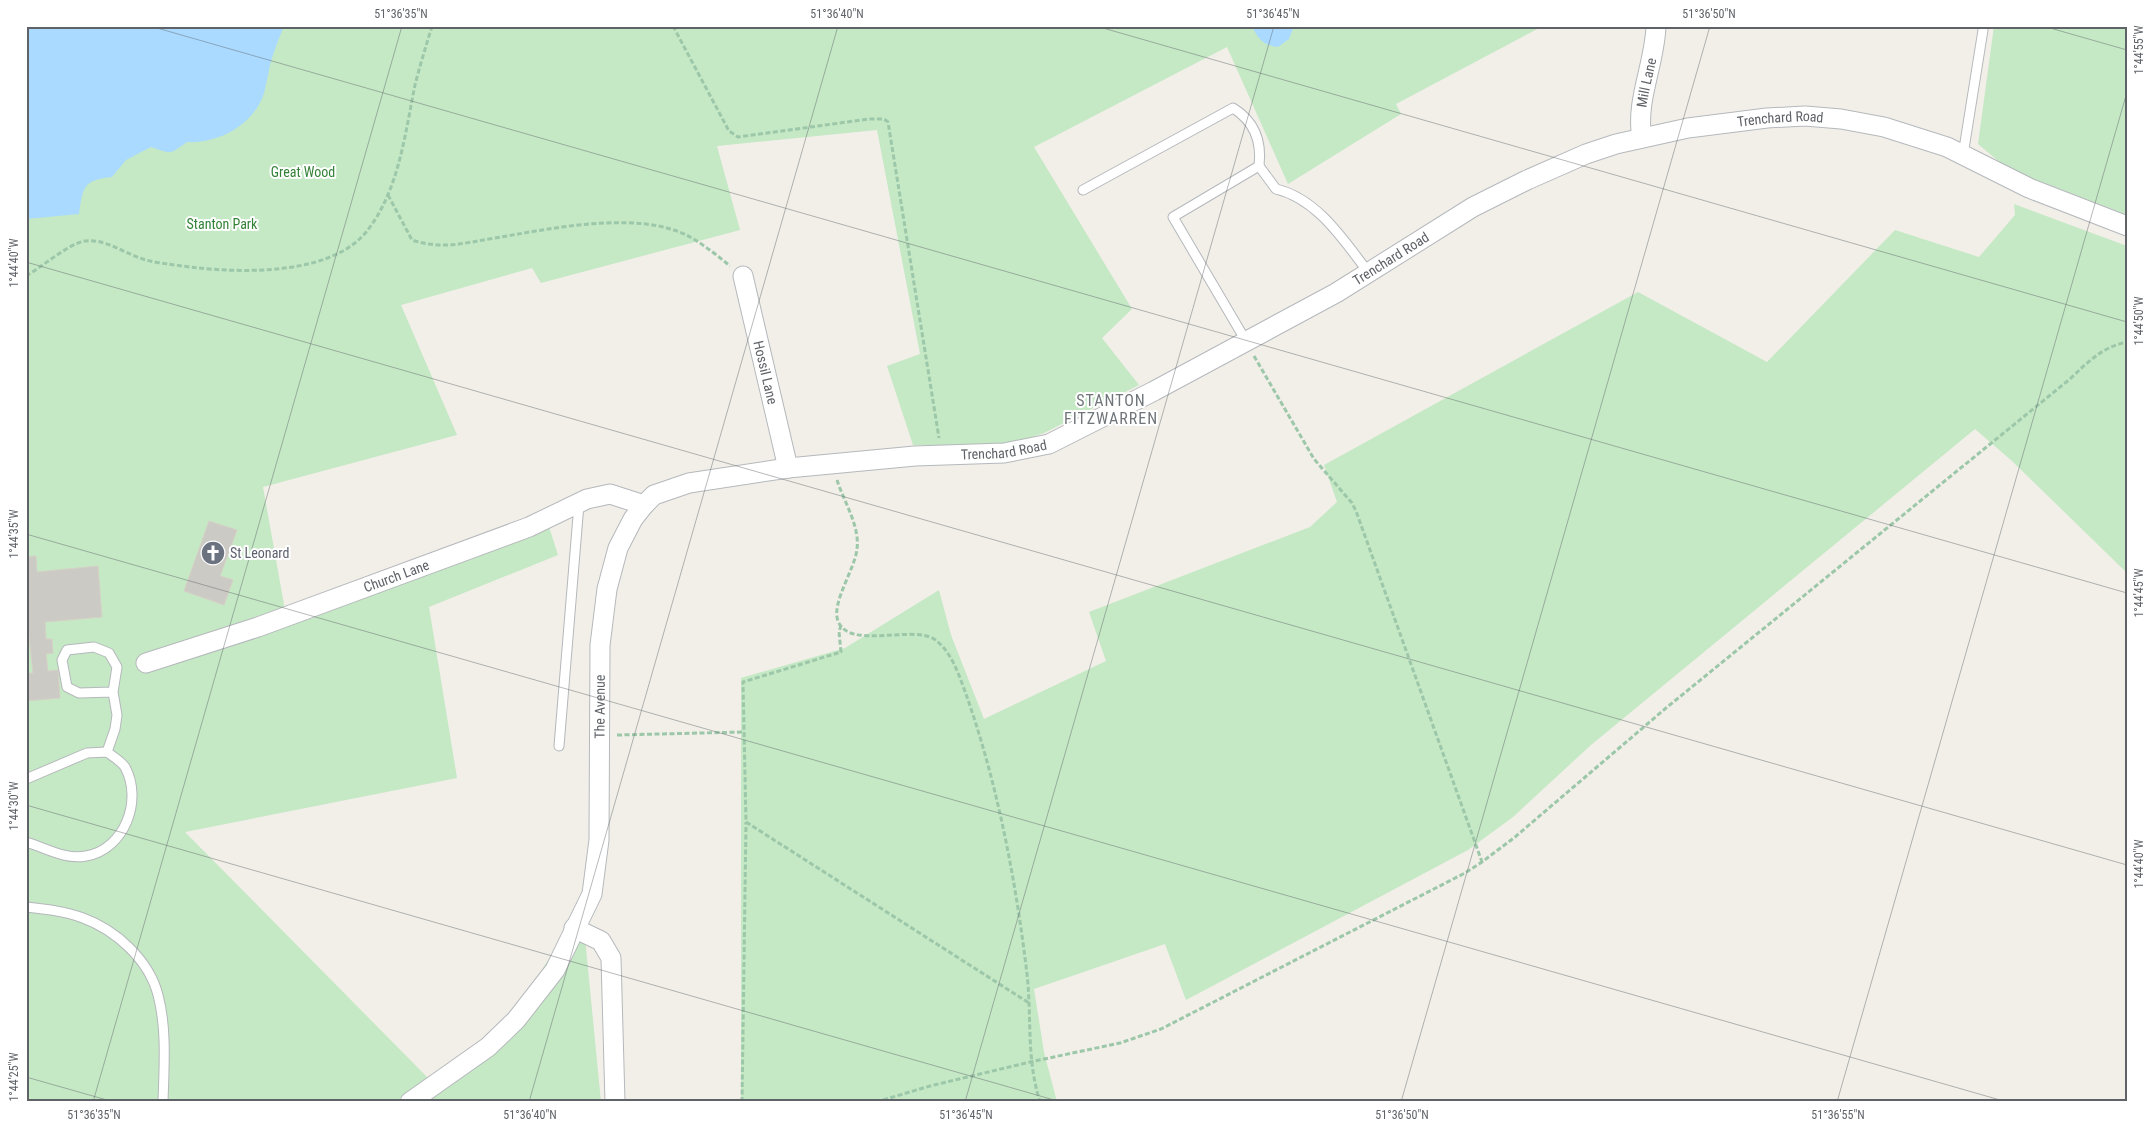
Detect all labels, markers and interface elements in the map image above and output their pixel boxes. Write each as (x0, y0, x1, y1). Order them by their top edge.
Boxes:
text: 51°36'35"N (374, 7, 428, 21)
text: 51°36'40"N (810, 7, 864, 21)
text: 51°36'45"N (1246, 7, 1300, 21)
text: 51°36'50"N (1682, 7, 1736, 21)
text: 1°44'55"W (2132, 25, 2146, 75)
street label: Mill Lane (1633, 56, 1659, 108)
street label: Trenchard Road (1736, 108, 1824, 130)
park label: Great Wood (271, 164, 335, 180)
park label: Stanton Park (187, 216, 258, 232)
street label: Trenchard Road (1350, 229, 1432, 288)
text: 1°44'40"W (7, 238, 21, 288)
text: 1°44'50"W (2132, 296, 2146, 346)
street label: Hossil Lane (750, 339, 781, 406)
district label: STANTON FITZWARREN (1064, 391, 1158, 428)
street label: Trenchard Road (960, 437, 1048, 462)
text: 1°44'35"W (7, 509, 21, 559)
church icon: St Leonard (200, 540, 226, 566)
place label: St Leonard (230, 545, 289, 561)
street label: Church Lane (361, 556, 432, 595)
text: 1°44'45"W (2132, 568, 2146, 618)
street label: The Avenue (592, 674, 608, 739)
text: 1°44'30"W (7, 781, 21, 831)
text: 1°44'40"W (2132, 839, 2146, 889)
text: 1°44'25"W (7, 1052, 21, 1102)
text: 51°36'35"N (67, 1108, 121, 1122)
text: 51°36'40"N (503, 1108, 557, 1122)
text: 51°36'45"N (939, 1108, 993, 1122)
text: 51°36'50"N (1375, 1108, 1429, 1122)
text: 51°36'55"N (1811, 1108, 1865, 1122)

